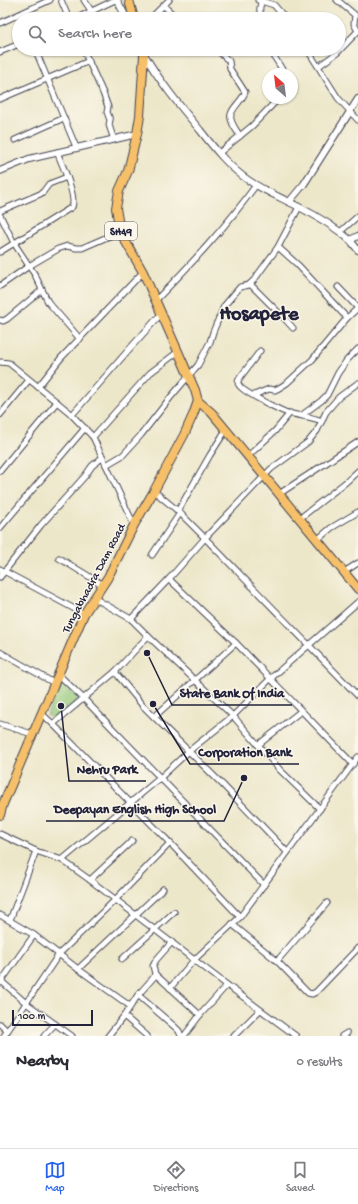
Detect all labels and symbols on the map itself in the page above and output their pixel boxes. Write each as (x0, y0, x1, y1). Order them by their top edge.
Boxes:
north arrow (262, 68, 298, 104)
road number: SH49 (105, 222, 137, 240)
district label: Hosapete (220, 304, 299, 327)
street label: Tungabhadra Dam Road (60, 521, 130, 637)
callout: State Bank Of India (172, 680, 292, 705)
text: State Bank Of India (180, 686, 285, 702)
callout: Corporation Bank (190, 739, 299, 764)
text: Corporation Bank (197, 746, 294, 762)
callout: Nehru Park (69, 756, 146, 781)
text: Nehru Park (77, 763, 140, 778)
callout: Deepayan English High School (46, 796, 224, 821)
text: Deepayan English High School (53, 803, 216, 819)
scale bar (12, 1008, 93, 1027)

